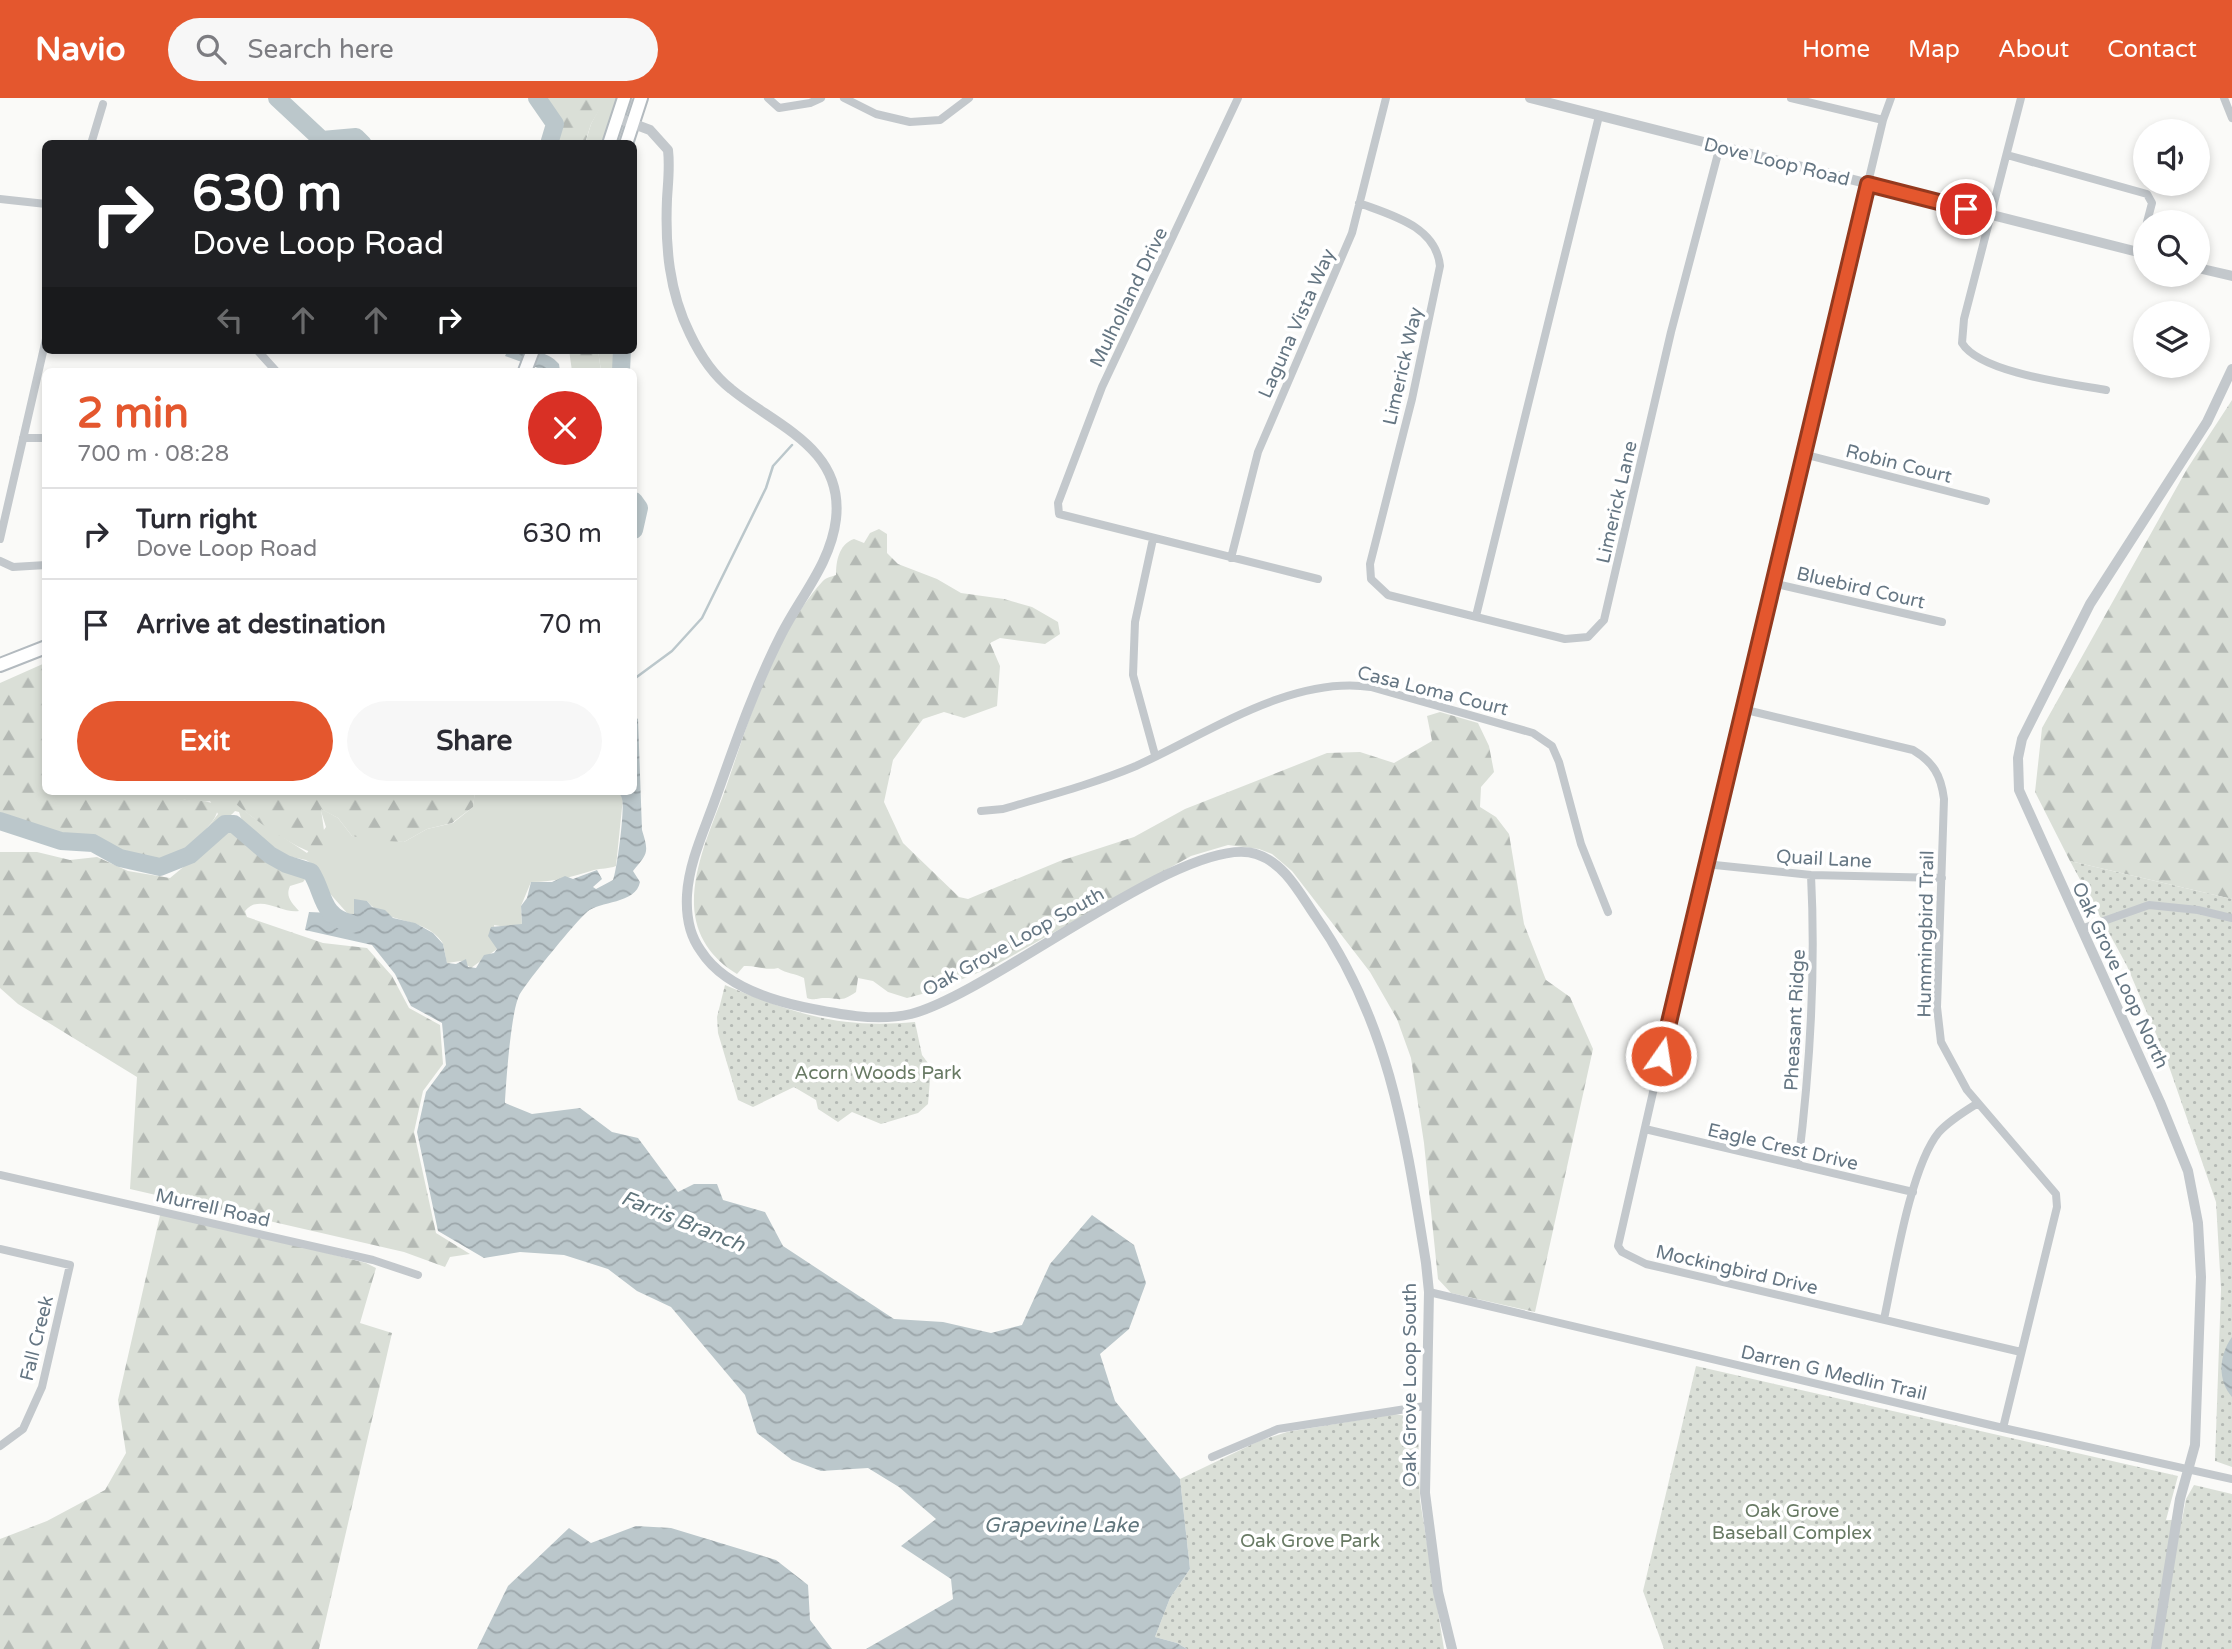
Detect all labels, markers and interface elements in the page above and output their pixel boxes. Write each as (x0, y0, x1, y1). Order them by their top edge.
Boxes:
search box (168, 18, 658, 81)
text: Navio (35, 30, 126, 69)
icon: search (192, 30, 230, 68)
text: Search here (248, 34, 394, 65)
text: Home (1802, 35, 1870, 64)
text: Map (1908, 35, 1960, 64)
text: About (1998, 35, 2069, 64)
text: Contact (2107, 35, 2197, 64)
map controls (2133, 119, 2210, 378)
button: sound (2133, 119, 2210, 196)
street label: Dove Loop Road (1701, 133, 1852, 191)
text: 630 m (192, 165, 342, 224)
icon: right (77, 168, 168, 259)
pin (1936, 179, 1996, 239)
icon: arrive (1947, 190, 1985, 228)
button: search (2133, 210, 2210, 287)
street label: Mulholland Drive (1085, 224, 1172, 371)
text: Dove Loop Road (192, 225, 444, 263)
street label: Laguna Vista Way (1254, 245, 1340, 402)
icon: left (211, 301, 249, 339)
icon: ahead (284, 301, 322, 339)
icon: ahead (357, 301, 395, 339)
icon: right (430, 301, 468, 339)
button: layers (2133, 301, 2210, 378)
street label: Limerick Way (1379, 305, 1427, 427)
text: 2 min (77, 388, 189, 439)
button: close (528, 391, 602, 465)
street label: Limerick Lane (1592, 439, 1642, 566)
text: 700 m · 08:28 (77, 440, 229, 468)
street label: Robin Court (1843, 440, 1954, 488)
text: Turn right (136, 504, 257, 535)
icon: right (77, 515, 115, 553)
text: 630 m (522, 518, 602, 549)
text: Dove Loop Road (136, 535, 317, 563)
street label: Bluebird Court (1794, 562, 1927, 613)
icon: arrive (77, 606, 115, 644)
text: Arrive at destination (136, 609, 386, 640)
text: 70 m (539, 609, 602, 640)
street label: Casa Loma Court (1355, 662, 1510, 720)
button: Exit (77, 701, 333, 781)
button: Share (347, 701, 602, 781)
street label: Quail Lane (1776, 846, 1872, 872)
street label: Hummingbird Trail (1914, 850, 1938, 1018)
street label: Oak Grove Loop North (2067, 879, 2173, 1072)
street label: Oak Grove Loop South (919, 883, 1108, 1001)
street label: Pheasant Ridge (1780, 949, 1810, 1092)
position arrow (1624, 1019, 1698, 1093)
park label: Acorn Woods Park (794, 1062, 962, 1084)
street label: Eagle Crest Drive (1705, 1119, 1860, 1175)
street label: Murrell Road (153, 1184, 272, 1232)
water label: Farris Branch (617, 1185, 749, 1258)
street label: Mockingbird Drive (1653, 1241, 1820, 1299)
street label: Oak Grove Loop South (1399, 1283, 1421, 1487)
street label: Fall Creek (16, 1293, 58, 1383)
street label: Darren G Medlin Trail (1739, 1341, 1929, 1405)
park label: Oak Grove Baseball Complex (1712, 1500, 1872, 1544)
water label: Grapevine Lake (984, 1513, 1139, 1538)
park label: Oak Grove Park (1240, 1530, 1380, 1552)

